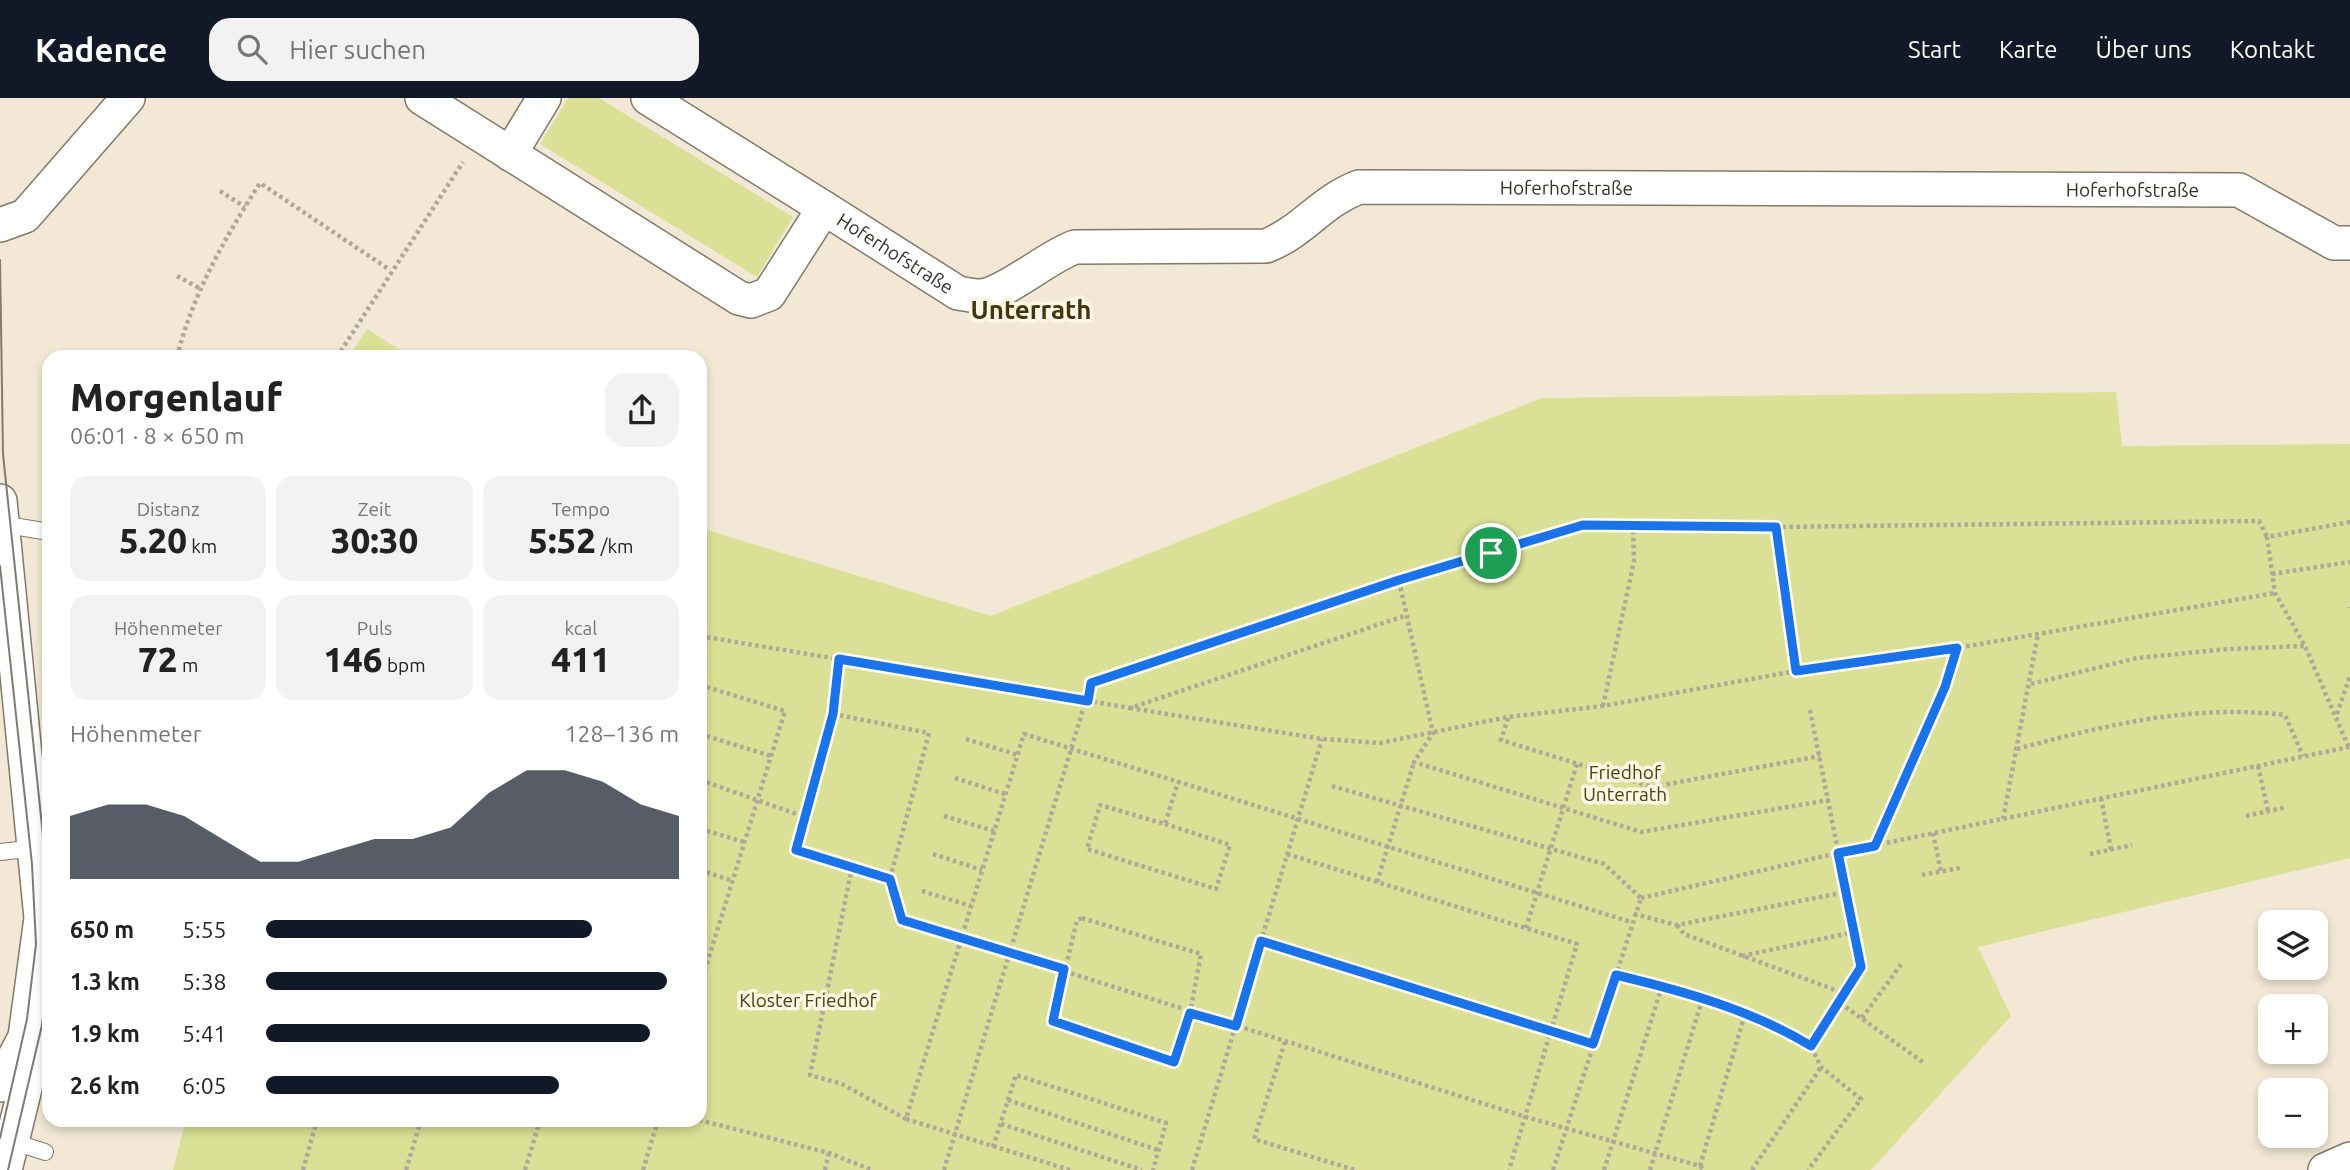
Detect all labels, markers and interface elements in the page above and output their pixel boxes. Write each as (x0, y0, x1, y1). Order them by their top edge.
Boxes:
search box (209, 18, 699, 81)
icon: search (233, 30, 271, 68)
text: Kadence (35, 31, 167, 68)
text: Hier suchen (289, 35, 426, 64)
text: Start (1908, 36, 1961, 63)
text: Karte (1999, 36, 2058, 63)
text: Über uns (2096, 36, 2192, 63)
text: Kontakt (2230, 36, 2315, 63)
street label: Hoferhofstraße (1500, 176, 1633, 199)
street label: Hoferhofstraße (2066, 178, 2199, 201)
street label: Hoferhofstraße (833, 208, 957, 298)
district label: Unterrath (971, 295, 1091, 324)
button: share (605, 373, 679, 447)
text: Morgenlauf (70, 376, 282, 418)
text: 06:01 · 8 × 650 m (70, 423, 244, 448)
text: Distanz (137, 498, 200, 520)
text: Zeit (358, 498, 391, 520)
text: Tempo (551, 498, 610, 520)
text: 5.20 (119, 520, 187, 560)
text: 30:30 (331, 520, 418, 560)
text: 5:52 (528, 520, 596, 560)
pin (1461, 523, 1521, 583)
icon: arrive (1472, 534, 1510, 572)
text: km (187, 535, 217, 557)
text: /km (596, 535, 633, 557)
text: Höhenmeter (114, 617, 222, 639)
text: Puls (357, 617, 392, 639)
text: kcal (564, 617, 597, 639)
text: 72 (138, 639, 178, 679)
text: 146 (323, 639, 383, 679)
text: 411 (551, 639, 610, 679)
text: m (178, 654, 198, 676)
text: bpm (383, 654, 426, 676)
text: Höhenmeter (70, 721, 201, 746)
text: 128–136 m (565, 721, 679, 746)
park label: Friedhof Unterrath (1583, 761, 1667, 805)
map controls (2258, 910, 2328, 1148)
button: layers (2258, 910, 2328, 980)
text: 650 m (70, 917, 134, 942)
text: 5:55 (182, 917, 227, 942)
text: 1.3 km (70, 969, 140, 994)
text: 5:38 (182, 969, 227, 994)
park label: Kloster Friedhof (739, 989, 878, 1011)
button: + (2258, 994, 2328, 1064)
text: 1.9 km (70, 1021, 140, 1046)
text: 5:41 (182, 1021, 227, 1046)
text: 2.6 km (70, 1073, 140, 1098)
text: 6:05 (182, 1073, 227, 1098)
button: − (2258, 1078, 2328, 1148)

